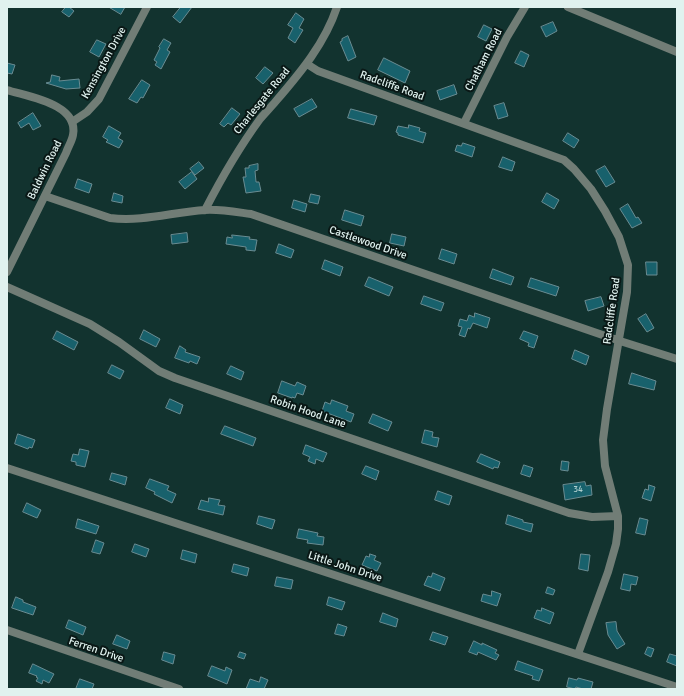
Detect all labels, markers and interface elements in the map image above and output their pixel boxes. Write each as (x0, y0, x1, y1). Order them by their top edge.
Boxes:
street label: Kensington Drive (79, 25, 129, 101)
street label: Chatham Road (463, 27, 505, 93)
street label: Charlesgate Road (231, 65, 293, 137)
street label: Radcliffe Road (358, 68, 426, 104)
street label: Baldwin Road (25, 138, 65, 202)
street label: Castlewood Drive (327, 224, 409, 262)
street label: Radcliffe Road (601, 277, 623, 345)
street label: Robin Hood Lane (268, 393, 348, 431)
house number: 34 (573, 485, 583, 495)
street label: Little John Drive (306, 549, 384, 585)
street label: Ferren Drive (67, 634, 125, 666)

